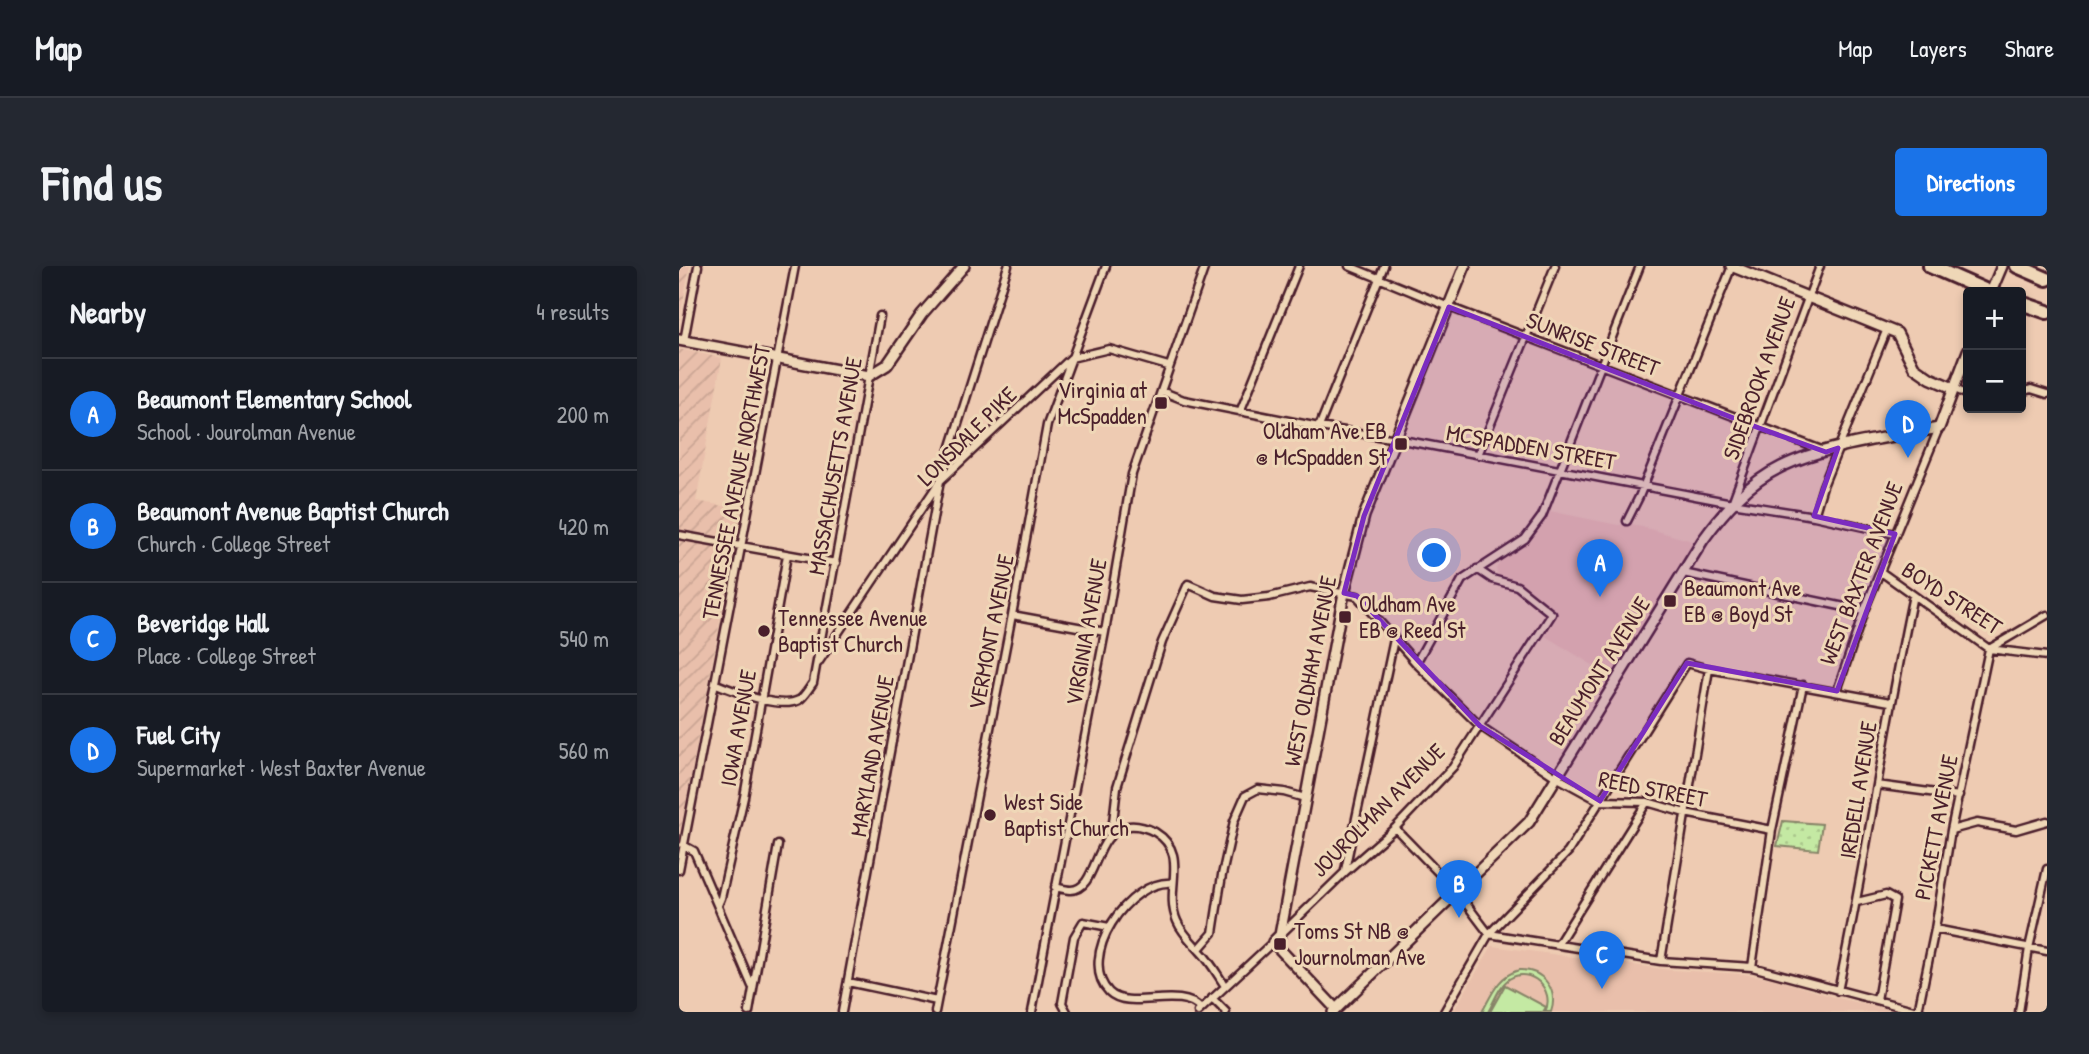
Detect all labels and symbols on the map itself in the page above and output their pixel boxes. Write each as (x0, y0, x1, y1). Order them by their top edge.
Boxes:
street label: SIDEBROOK AVENUE (1715, 292, 1802, 464)
street label: SUNRISE STREET (1522, 304, 1664, 383)
street label: TENNESSEE AVENUE NORTHWEST (694, 341, 777, 622)
street label: MASSACHUSETTS AVENUE (800, 355, 869, 577)
place label: Virginia at McSpadden (1057, 374, 1148, 431)
street label: LONSDALE PIKE (910, 379, 1023, 492)
marker: Virginia at McSpadden (1153, 395, 1169, 411)
pin: D (1885, 400, 1931, 458)
place label: Oldham Ave EB @ McSpadden St (1256, 415, 1388, 472)
street label: MCSPADDEN STREET (1444, 416, 1618, 477)
marker: Oldham Ave EB @ McSpadden St (1393, 436, 1409, 452)
street label: WEST BAXTER AVENUE (1811, 477, 1910, 669)
your location (1417, 538, 1451, 572)
pin: A (1577, 539, 1623, 597)
street label: VERMONT AVENUE (960, 552, 1021, 712)
street label: BOYD STREET (1896, 554, 2009, 642)
street label: VIRGINIA AVENUE (1057, 556, 1114, 708)
place label: Beaumont Ave EB @ Boyd St (1684, 572, 1801, 629)
street label: WEST OLDHAM AVENUE (1276, 573, 1343, 769)
place label: Oldham Ave EB @ Reed St (1359, 588, 1467, 645)
street label: BEAUMONT AVENUE (1540, 591, 1657, 751)
marker: Beaumont Ave EB @ Boyd St (1662, 593, 1678, 609)
place label: Tennessee Avenue Baptist Church (778, 602, 928, 659)
marker: Oldham Ave EB @ Reed St (1337, 609, 1353, 625)
marker: Tennessee Avenue Baptist Church (756, 623, 772, 639)
street label: IOWA AVENUE (712, 667, 763, 789)
street label: MARYLAND AVENUE (842, 673, 901, 839)
street label: IREDELL AVENUE (1831, 719, 1884, 861)
street label: JOUROLMAN AVENUE (1304, 736, 1451, 883)
street label: PICKETT AVENUE (1906, 752, 1965, 902)
street label: REED STREET (1596, 763, 1710, 814)
place label: West Side Baptist Church (1004, 786, 1129, 843)
marker: West Side Baptist Church (982, 807, 998, 823)
pin: B (1436, 860, 1482, 918)
place label: Toms St NB @ Journolman Ave (1294, 915, 1426, 972)
pin: C (1579, 931, 1625, 989)
marker: Toms St NB @ Journolman Ave (1272, 936, 1288, 952)

